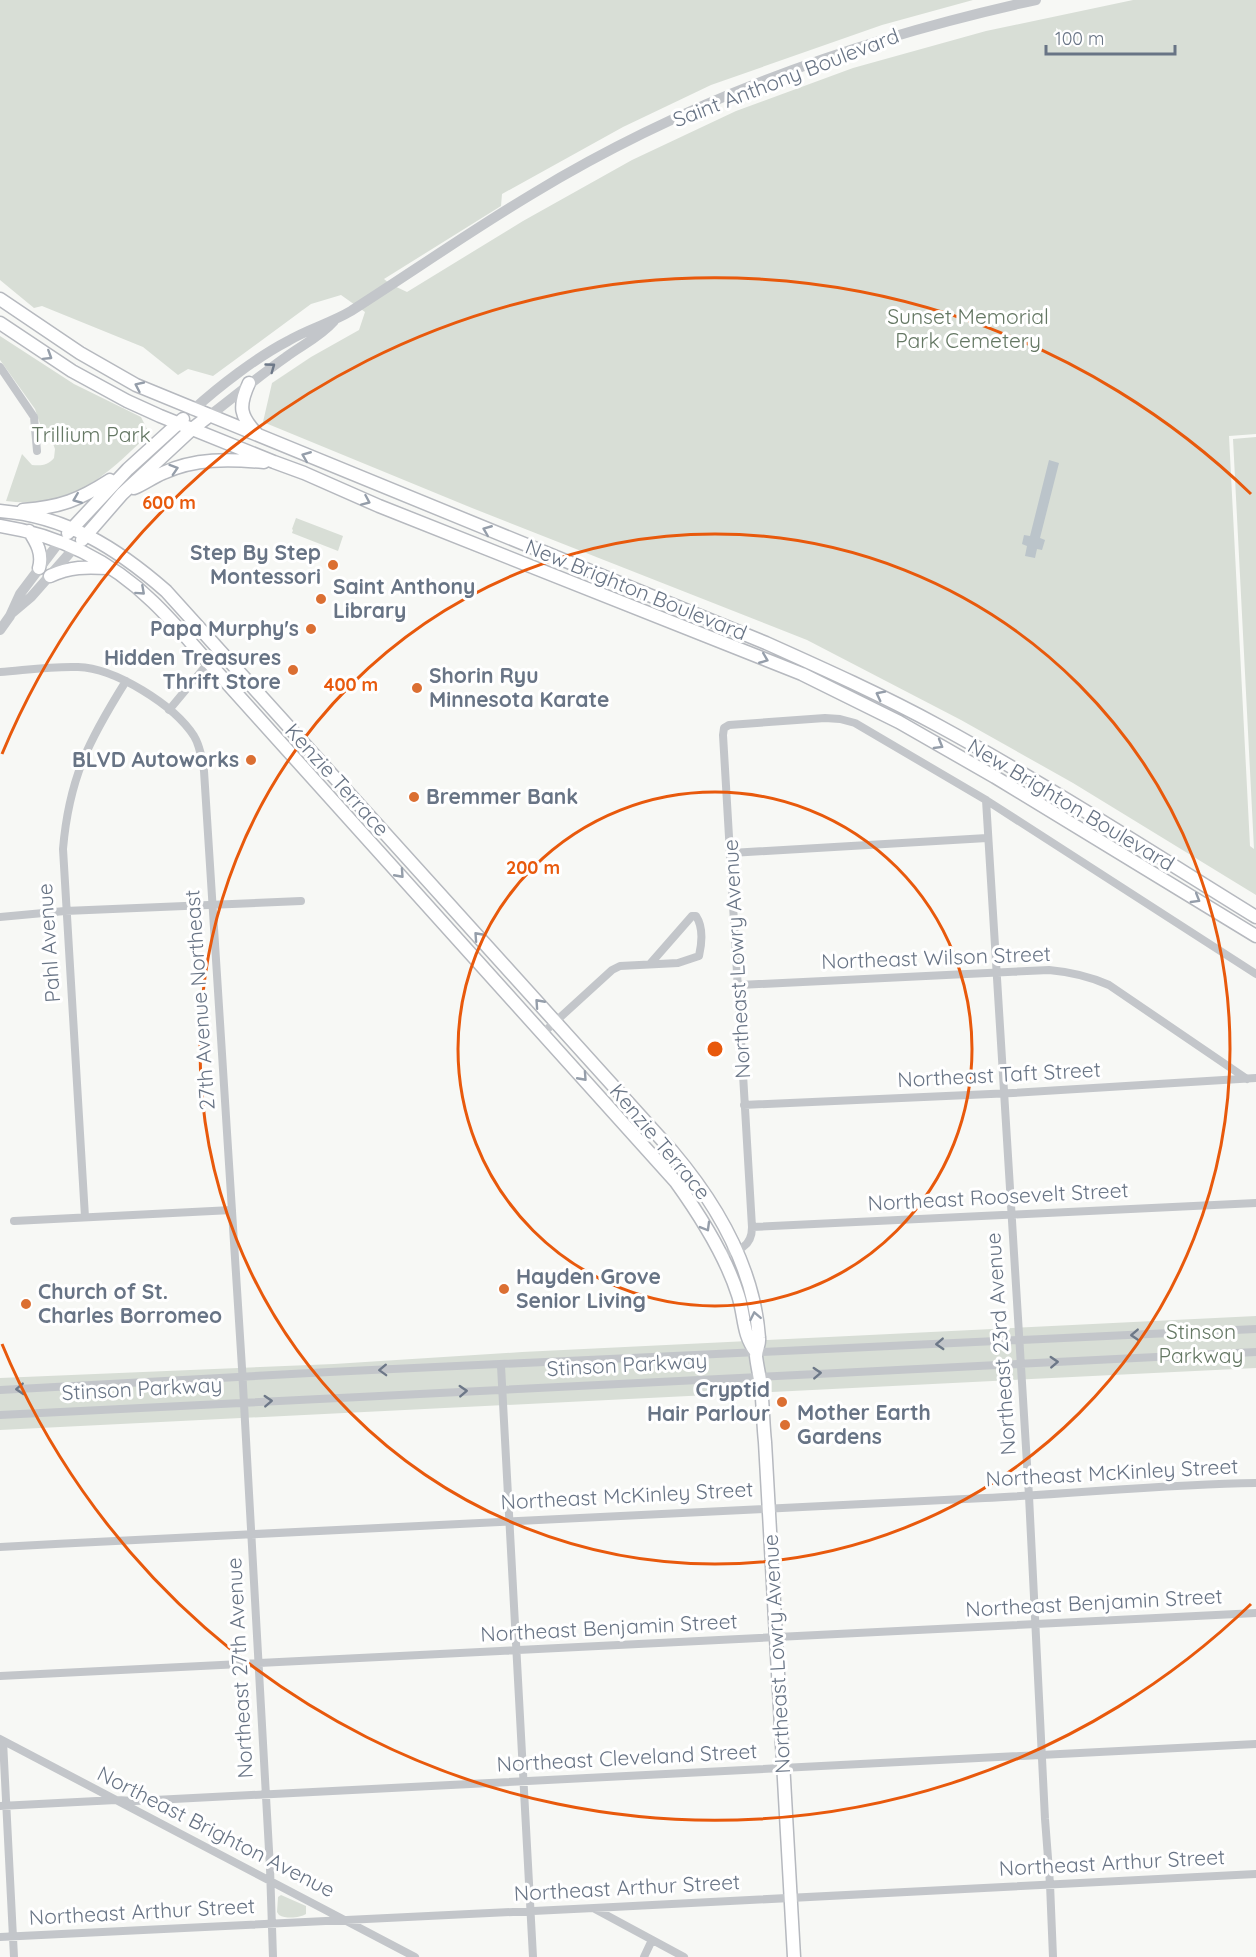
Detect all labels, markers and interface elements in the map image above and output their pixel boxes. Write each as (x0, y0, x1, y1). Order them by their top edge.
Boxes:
scale bar (1046, 18, 1175, 56)
street label: Saint Anthony Boulevard (669, 22, 902, 132)
text: 100 m (1055, 27, 1104, 50)
park label: Sunset Memorial Park Cemetery (887, 303, 1049, 353)
one-way arrow (41, 349, 52, 360)
one-way arrow (264, 363, 275, 374)
one-way arrow (135, 382, 146, 394)
park label: Trillium Park (31, 421, 151, 447)
one-way arrow (301, 451, 312, 463)
one-way arrow (169, 463, 179, 476)
text: 600 m (142, 491, 196, 514)
one-way arrow (73, 492, 84, 504)
one-way arrow (360, 493, 371, 505)
one-way arrow (482, 525, 493, 537)
street label: New Brighton Boulevard (522, 533, 751, 645)
place label: Step By Step Montessori (190, 539, 321, 589)
marker: Step By Step Montessori (326, 558, 340, 572)
place label: Saint Anthony Library (333, 573, 475, 623)
one-way arrow (134, 584, 145, 595)
marker: Saint Anthony Library (314, 592, 328, 606)
place label: Papa Murphy's (150, 615, 299, 641)
marker: Papa Murphy's (304, 622, 318, 636)
place label: Hidden Treasures Thrift Store (104, 644, 281, 694)
one-way arrow (758, 652, 769, 664)
place label: Shorin Ryu Minnesota Karate (429, 662, 609, 712)
marker: Hidden Treasures Thrift Store (286, 663, 300, 677)
text: 400 m (324, 673, 378, 696)
marker: Shorin Ryu Minnesota Karate (410, 681, 424, 695)
one-way arrow (876, 691, 886, 702)
street label: Kenzie Terrace (280, 717, 395, 841)
street label: New Brighton Boulevard (964, 732, 1180, 876)
one-way arrow (933, 738, 943, 749)
place label: BLVD Autoworks (72, 746, 239, 772)
marker: BLVD Autoworks (244, 753, 258, 767)
place label: Bremmer Bank (426, 783, 578, 809)
marker: Bremmer Bank (407, 790, 421, 804)
street label: Northeast Lowry Avenue (717, 839, 755, 1079)
text: 200 m (506, 856, 560, 879)
one-way arrow (393, 868, 404, 878)
street label: Pahl Avenue (31, 883, 65, 1004)
street label: 27th Avenue Northeast (178, 889, 220, 1111)
one-way arrow (1190, 892, 1200, 904)
one-way arrow (474, 932, 485, 943)
street label: Northeast Wilson Street (821, 940, 1051, 974)
one-way arrow (535, 999, 546, 1009)
centre of rings (705, 1039, 725, 1059)
street label: Northeast Taft Street (897, 1056, 1101, 1092)
one-way arrow (575, 1070, 586, 1081)
street label: Kenzie Terrace (605, 1078, 717, 1205)
street label: Northeast Roosevelt Street (867, 1176, 1129, 1216)
one-way arrow (699, 1221, 710, 1231)
street label: Northeast 23rd Avenue (979, 1232, 1021, 1456)
place label: Hayden Grove Senior Living (516, 1263, 661, 1313)
place label: Church of St. Charles Borromeo (38, 1278, 222, 1328)
marker: Hayden Grove Senior Living (497, 1282, 511, 1296)
marker: Church of St. Charles Borromeo (19, 1297, 33, 1311)
one-way arrow (749, 1312, 762, 1322)
park label: Stinson Parkway (1159, 1318, 1244, 1368)
one-way arrow (1130, 1328, 1139, 1341)
one-way arrow (935, 1337, 944, 1350)
street label: Stinson Parkway (546, 1347, 708, 1381)
one-way arrow (1049, 1355, 1058, 1368)
one-way arrow (378, 1364, 387, 1377)
one-way arrow (813, 1366, 822, 1379)
street label: Stinson Parkway (61, 1371, 223, 1405)
place label: Cryptid Hair Parlour (647, 1376, 770, 1426)
one-way arrow (16, 1383, 25, 1396)
one-way arrow (458, 1385, 467, 1398)
one-way arrow (264, 1394, 273, 1407)
marker: Cryptid Hair Parlour (775, 1395, 789, 1409)
place label: Mother Earth Gardens (797, 1399, 931, 1449)
marker: Mother Earth Gardens (778, 1418, 792, 1432)
street label: Northeast McKinley Street (985, 1452, 1239, 1492)
street label: Northeast McKinley Street (500, 1475, 754, 1515)
street label: Northeast Lowry Avenue (757, 1534, 795, 1774)
street label: Northeast 27th Avenue (220, 1557, 258, 1779)
street label: Northeast Benjamin Street (965, 1582, 1223, 1622)
street label: Northeast Benjamin Street (480, 1607, 738, 1647)
street label: Northeast Cleveland Street (496, 1737, 758, 1777)
street label: Northeast Brighton Avenue (93, 1760, 340, 1902)
street label: Northeast Arthur Street (998, 1843, 1226, 1881)
street label: Northeast Arthur Street (513, 1868, 741, 1906)
street label: Northeast Arthur Street (28, 1892, 256, 1930)

